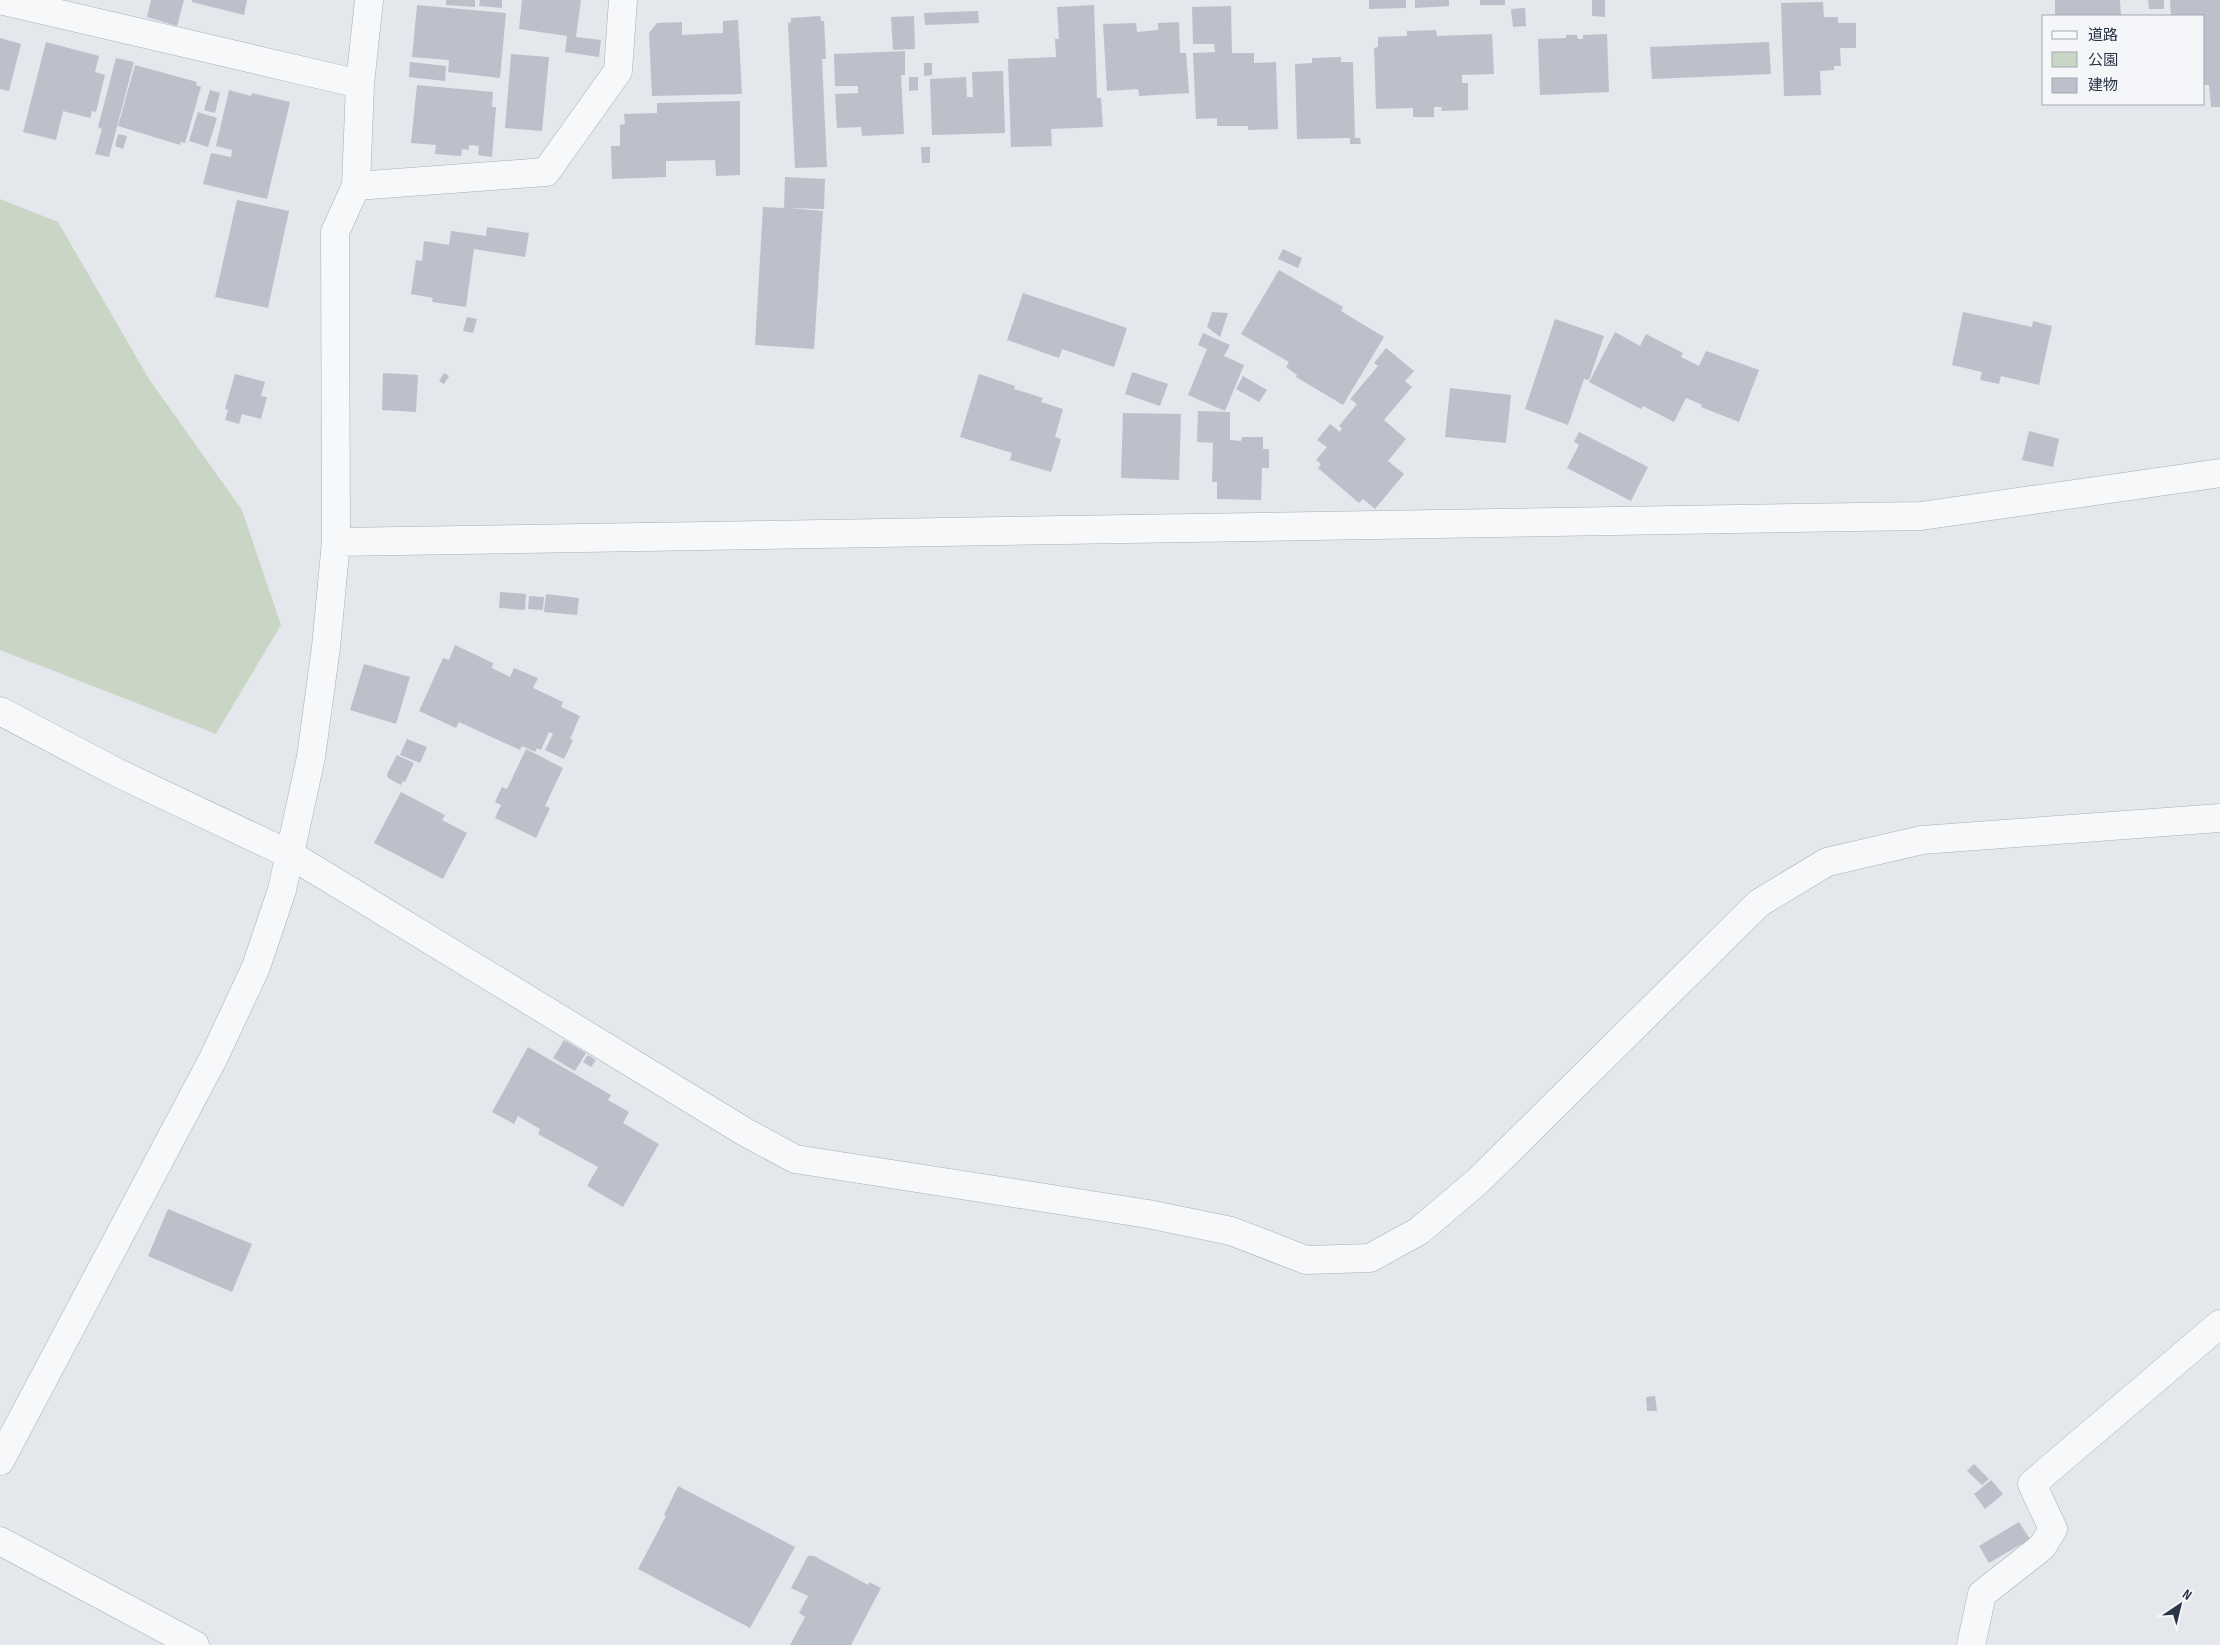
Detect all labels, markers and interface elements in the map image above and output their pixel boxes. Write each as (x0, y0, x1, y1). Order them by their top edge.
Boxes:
legend (2042, 15, 2205, 105)
text: 道路 (2088, 26, 2118, 45)
text: 公園 (2088, 51, 2118, 70)
text: 建物 (2088, 76, 2118, 95)
north arrow (2155, 1580, 2205, 1630)
text: N (2179, 1586, 2195, 1604)

